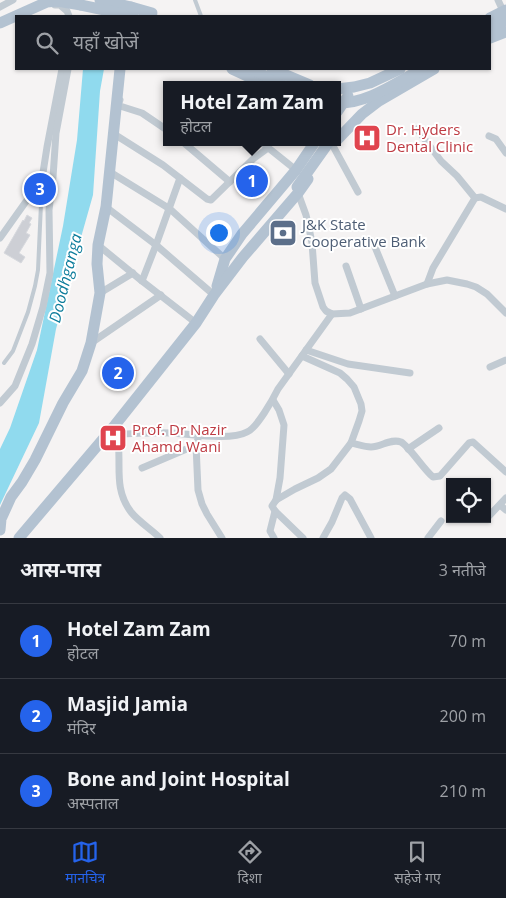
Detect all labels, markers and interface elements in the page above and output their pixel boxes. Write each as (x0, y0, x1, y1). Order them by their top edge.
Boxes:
search box (15, 15, 491, 70)
icon: search (33, 29, 61, 57)
text: यहाँ खोजें (73, 29, 139, 55)
popup (163, 81, 341, 146)
text: Hotel Zam Zam (180, 89, 324, 115)
text: होटल (180, 115, 212, 137)
place label: Dr. Hyders Dental Clinic (386, 119, 473, 156)
hospital icon: Dr. Hyders Dental Clinic (352, 123, 382, 153)
pin: 1 (236, 162, 268, 200)
pin: 3 (24, 170, 56, 208)
place label: J&K State Cooperative Bank (300, 214, 426, 251)
bank icon: J&K State Cooperative Bank (268, 218, 298, 248)
your location (206, 220, 232, 246)
water label: Doodhganga (43, 231, 87, 325)
pin: 2 (102, 354, 134, 392)
place label: Prof. Dr Nazir Ahamd Wani (132, 419, 227, 456)
hospital icon: Prof. Dr Nazir Ahamd Wani (98, 423, 128, 453)
map controls (446, 478, 491, 523)
button: locate (446, 478, 491, 523)
text: आस-पास (20, 555, 101, 583)
text: 3 नतीजे (439, 559, 486, 581)
text: Hotel Zam Zam (67, 616, 211, 642)
text: 1 (31, 630, 41, 652)
text: 70 m (449, 630, 486, 652)
text: होटल (67, 642, 99, 664)
text: Masjid Jamia (67, 691, 188, 717)
text: 2 (31, 705, 41, 727)
text: 200 m (440, 705, 486, 727)
text: मंदिर (67, 717, 96, 739)
text: Bone and Joint Hospital (67, 766, 290, 792)
text: 3 (31, 780, 41, 802)
text: 210 m (440, 780, 486, 802)
text: अस्पताल (67, 792, 119, 814)
tab: मानचित्र (65, 838, 105, 889)
tab: दिशा (236, 838, 264, 889)
tab: सहेजे गए (394, 838, 441, 889)

